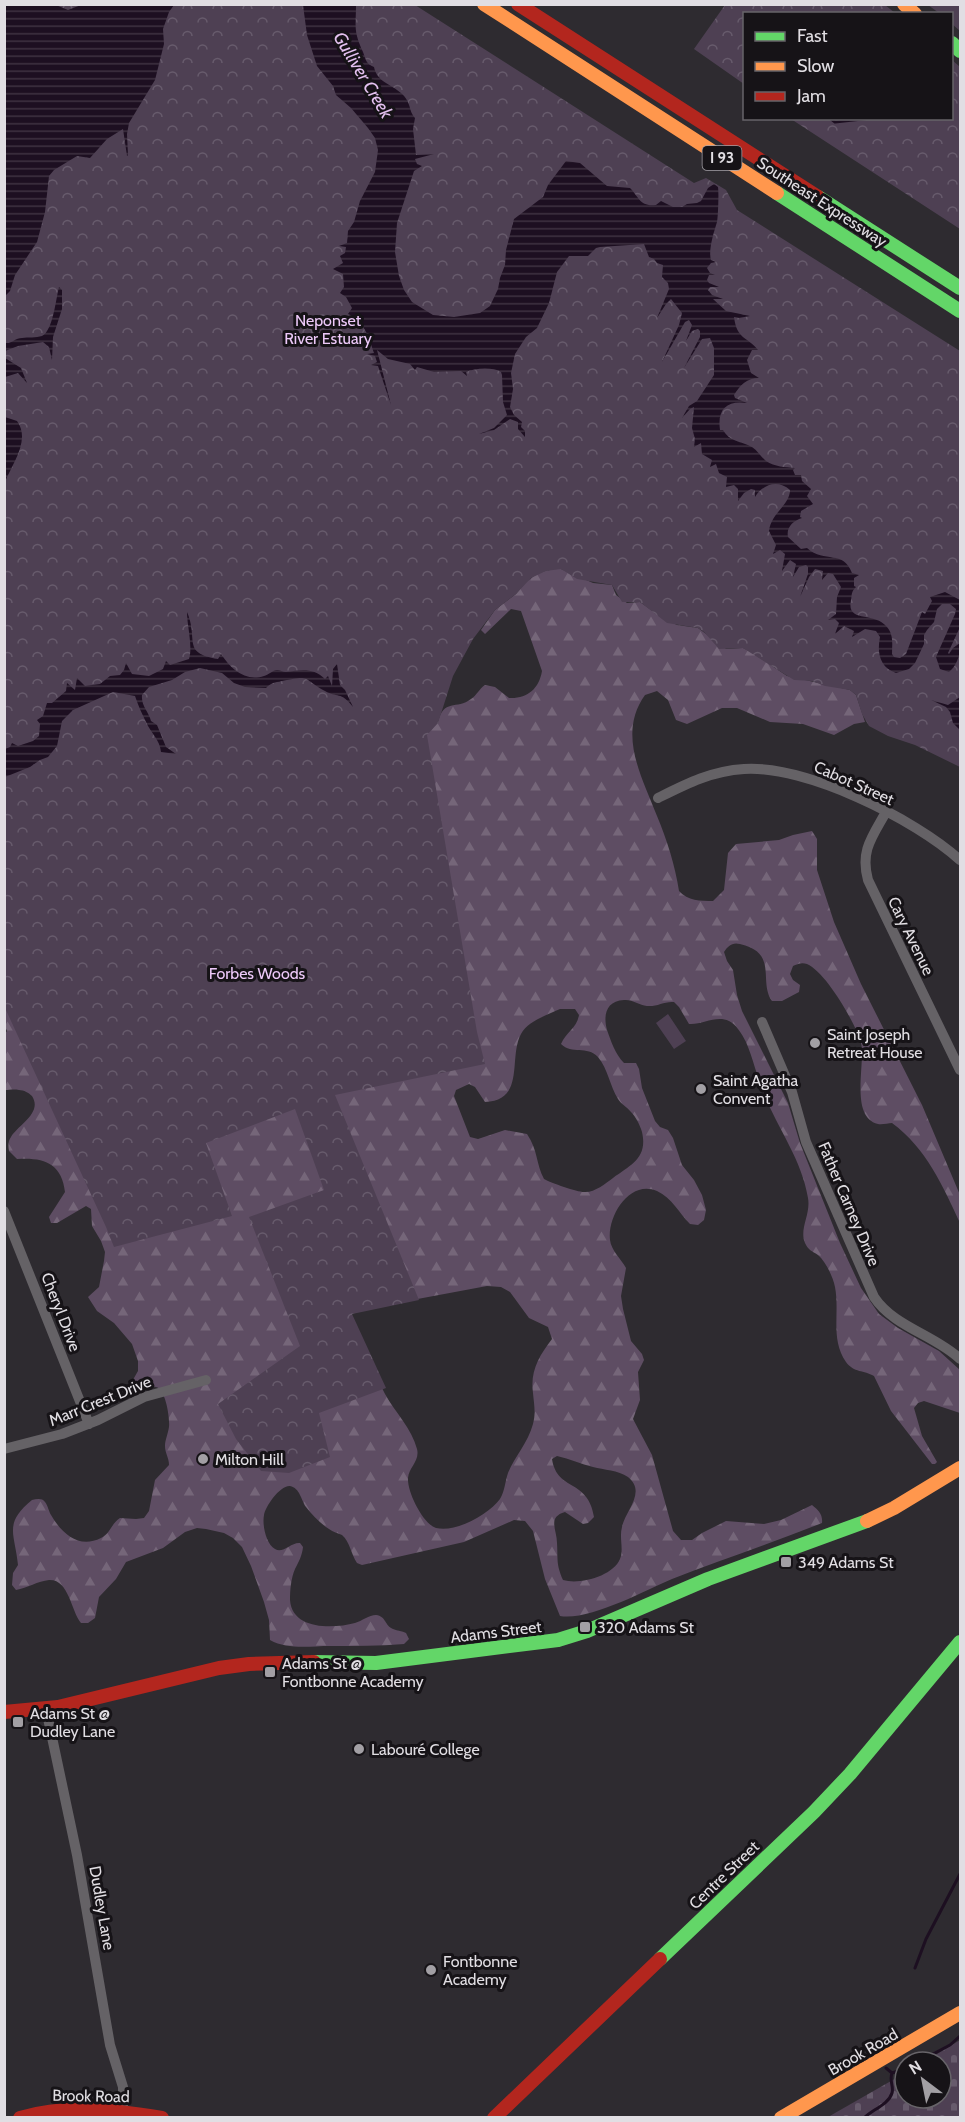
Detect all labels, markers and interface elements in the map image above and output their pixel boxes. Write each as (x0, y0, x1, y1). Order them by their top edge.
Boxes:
legend (743, 12, 953, 120)
text: Fast (797, 25, 828, 47)
water label: Gulliver Creek (329, 28, 398, 123)
text: Slow (797, 55, 834, 77)
text: Jam (796, 85, 826, 107)
road number: I 93 (702, 146, 742, 170)
street label: Southeast Expressway (754, 153, 890, 251)
park label: Neponset River Estuary (284, 311, 372, 348)
street label: Cabot Street (811, 757, 897, 809)
street label: Cary Avenue (884, 894, 938, 978)
park label: Forbes Woods (209, 964, 306, 983)
place label: Saint Joseph Retreat House (827, 1025, 923, 1062)
marker: Saint Joseph Retreat House (808, 1036, 822, 1050)
place label: Saint Agatha Convent (713, 1071, 799, 1108)
marker: Saint Agatha Convent (694, 1082, 708, 1096)
street label: Father Carney Drive (814, 1139, 884, 1269)
street label: Cheryl Drive (37, 1270, 85, 1354)
street label: Marr Crest Drive (46, 1372, 154, 1430)
place label: Milton Hill (215, 1450, 284, 1469)
marker: Milton Hill (196, 1452, 210, 1466)
place label: 349 Adams St (798, 1553, 894, 1572)
marker: 349 Adams St (779, 1555, 793, 1569)
street label: Adams Street (449, 1617, 543, 1647)
place label: 320 Adams St (597, 1618, 694, 1637)
marker: 320 Adams St (578, 1620, 592, 1634)
place label: Adams St @ Fontbonne Academy (282, 1654, 424, 1691)
marker: Adams St @ Fontbonne Academy (263, 1665, 277, 1679)
place label: Adams St @ Dudley Lane (30, 1704, 115, 1741)
marker: Adams St @ Dudley Lane (11, 1715, 25, 1729)
place label: Labouré College (371, 1740, 480, 1759)
marker: Labouré College (352, 1742, 366, 1756)
street label: Centre Street (685, 1837, 763, 1913)
street label: Dudley Lane (85, 1864, 119, 1952)
place label: Fontbonne Academy (443, 1952, 517, 1989)
marker: Fontbonne Academy (424, 1963, 438, 1977)
street label: Brook Road (825, 2024, 901, 2080)
north arrow (893, 2050, 953, 2110)
text: N (905, 2057, 925, 2079)
street label: Brook Road (52, 2086, 130, 2106)

